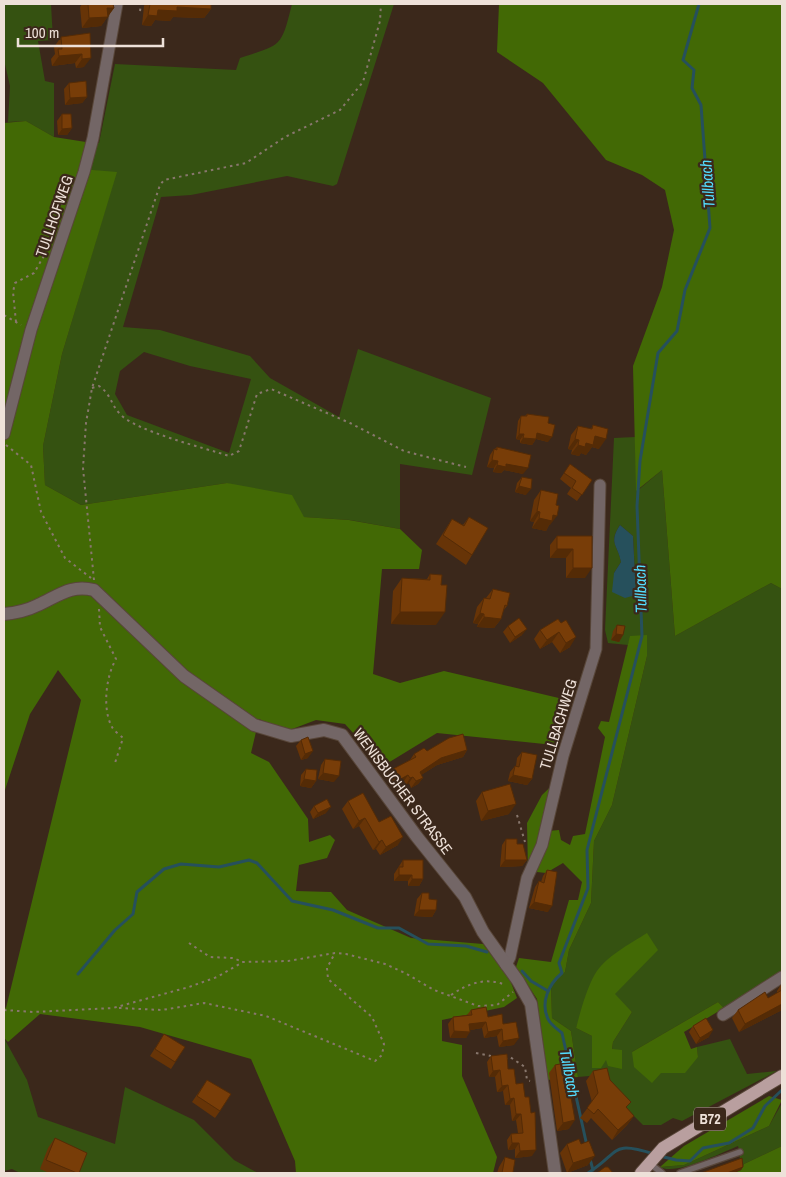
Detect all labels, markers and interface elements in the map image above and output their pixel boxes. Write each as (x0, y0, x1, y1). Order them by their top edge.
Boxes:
scale bar (18, 15, 162, 47)
text: 100 m (25, 22, 59, 43)
water label: Tullbach (694, 159, 720, 209)
street label: TULLHOFWEG (30, 172, 78, 260)
water label: Tullbach (628, 564, 652, 614)
street label: TULLBACHWEG (534, 676, 582, 772)
street label: WENISBUCHER STRASSE (349, 724, 457, 858)
water label: Tullbach (555, 1047, 585, 1099)
road number: B72 (694, 1108, 726, 1130)

